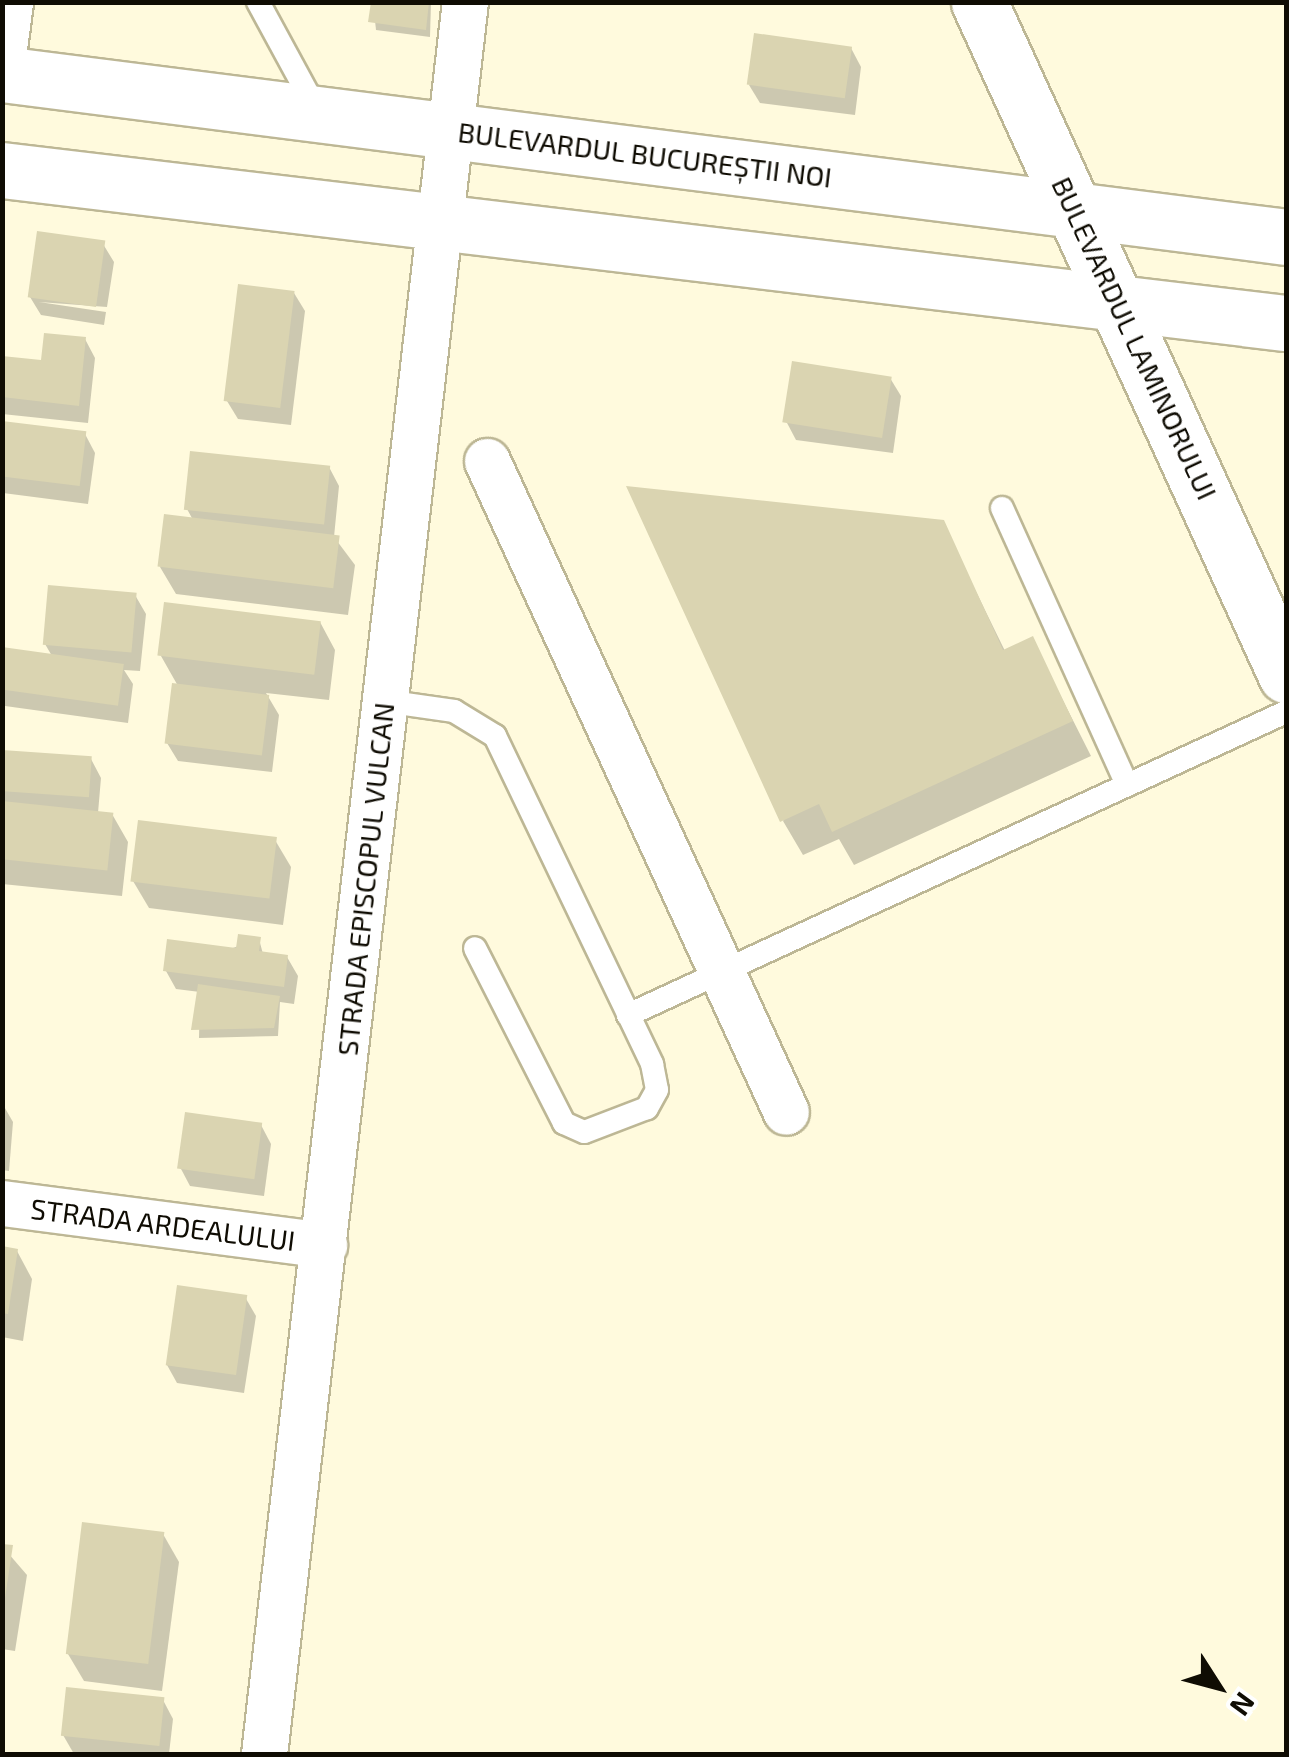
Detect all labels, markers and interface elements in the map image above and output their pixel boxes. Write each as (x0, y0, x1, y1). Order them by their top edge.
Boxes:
street label: BULEVARDUL BUCUREȘTII NOI (456, 114, 834, 194)
street label: BULEVARDUL LAMINORULUI (1045, 171, 1225, 505)
street label: STRADA EPISCOPUL VULCAN (330, 700, 400, 1058)
street label: STRADA ARDEALULUI (28, 1191, 298, 1257)
north arrow (1169, 1637, 1269, 1737)
text: N (1224, 1686, 1263, 1723)

